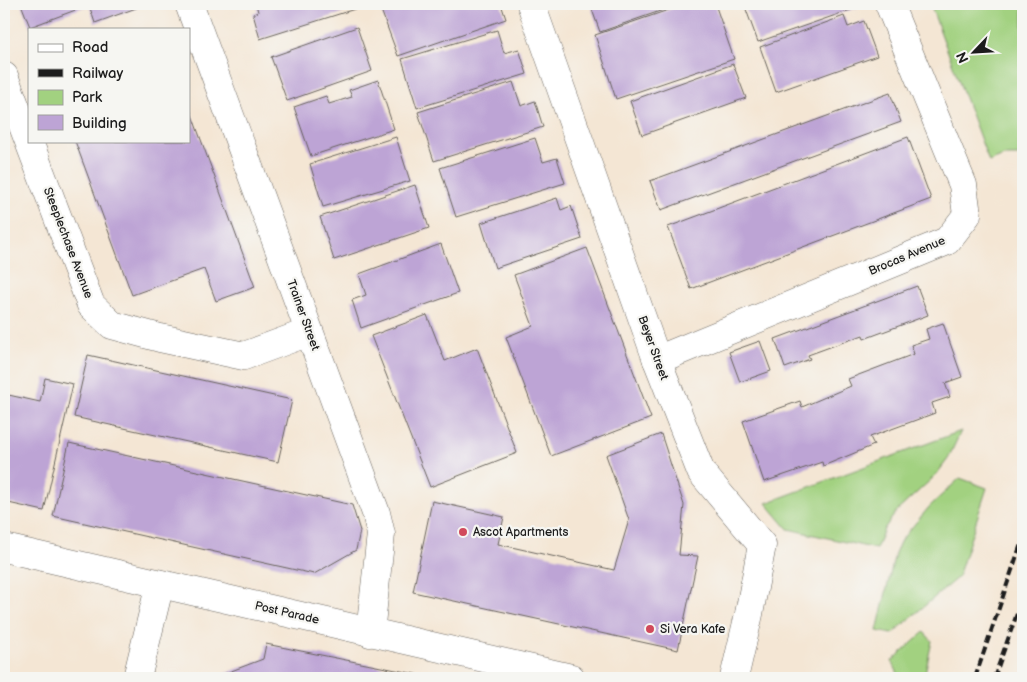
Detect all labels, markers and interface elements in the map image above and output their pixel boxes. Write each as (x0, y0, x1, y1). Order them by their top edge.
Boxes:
legend (28, 28, 190, 142)
north arrow (950, 28, 1000, 78)
text: Road (72, 38, 108, 57)
text: N (953, 49, 973, 66)
text: Railway (72, 64, 123, 83)
text: Park (72, 88, 103, 107)
text: Building (72, 114, 127, 133)
street label: Steeplechase Avenue (40, 185, 96, 301)
street label: Brocas Avenue (866, 233, 948, 279)
street label: Trainer Street (283, 277, 323, 353)
street label: Beyer Street (634, 314, 672, 382)
place label: Ascot Apartments (473, 525, 568, 540)
marker: Ascot Apartments (457, 526, 469, 538)
street label: Post Parade (253, 598, 321, 628)
place label: Si Vera Kafe (660, 622, 725, 637)
marker: Si Vera Kafe (644, 623, 656, 635)

